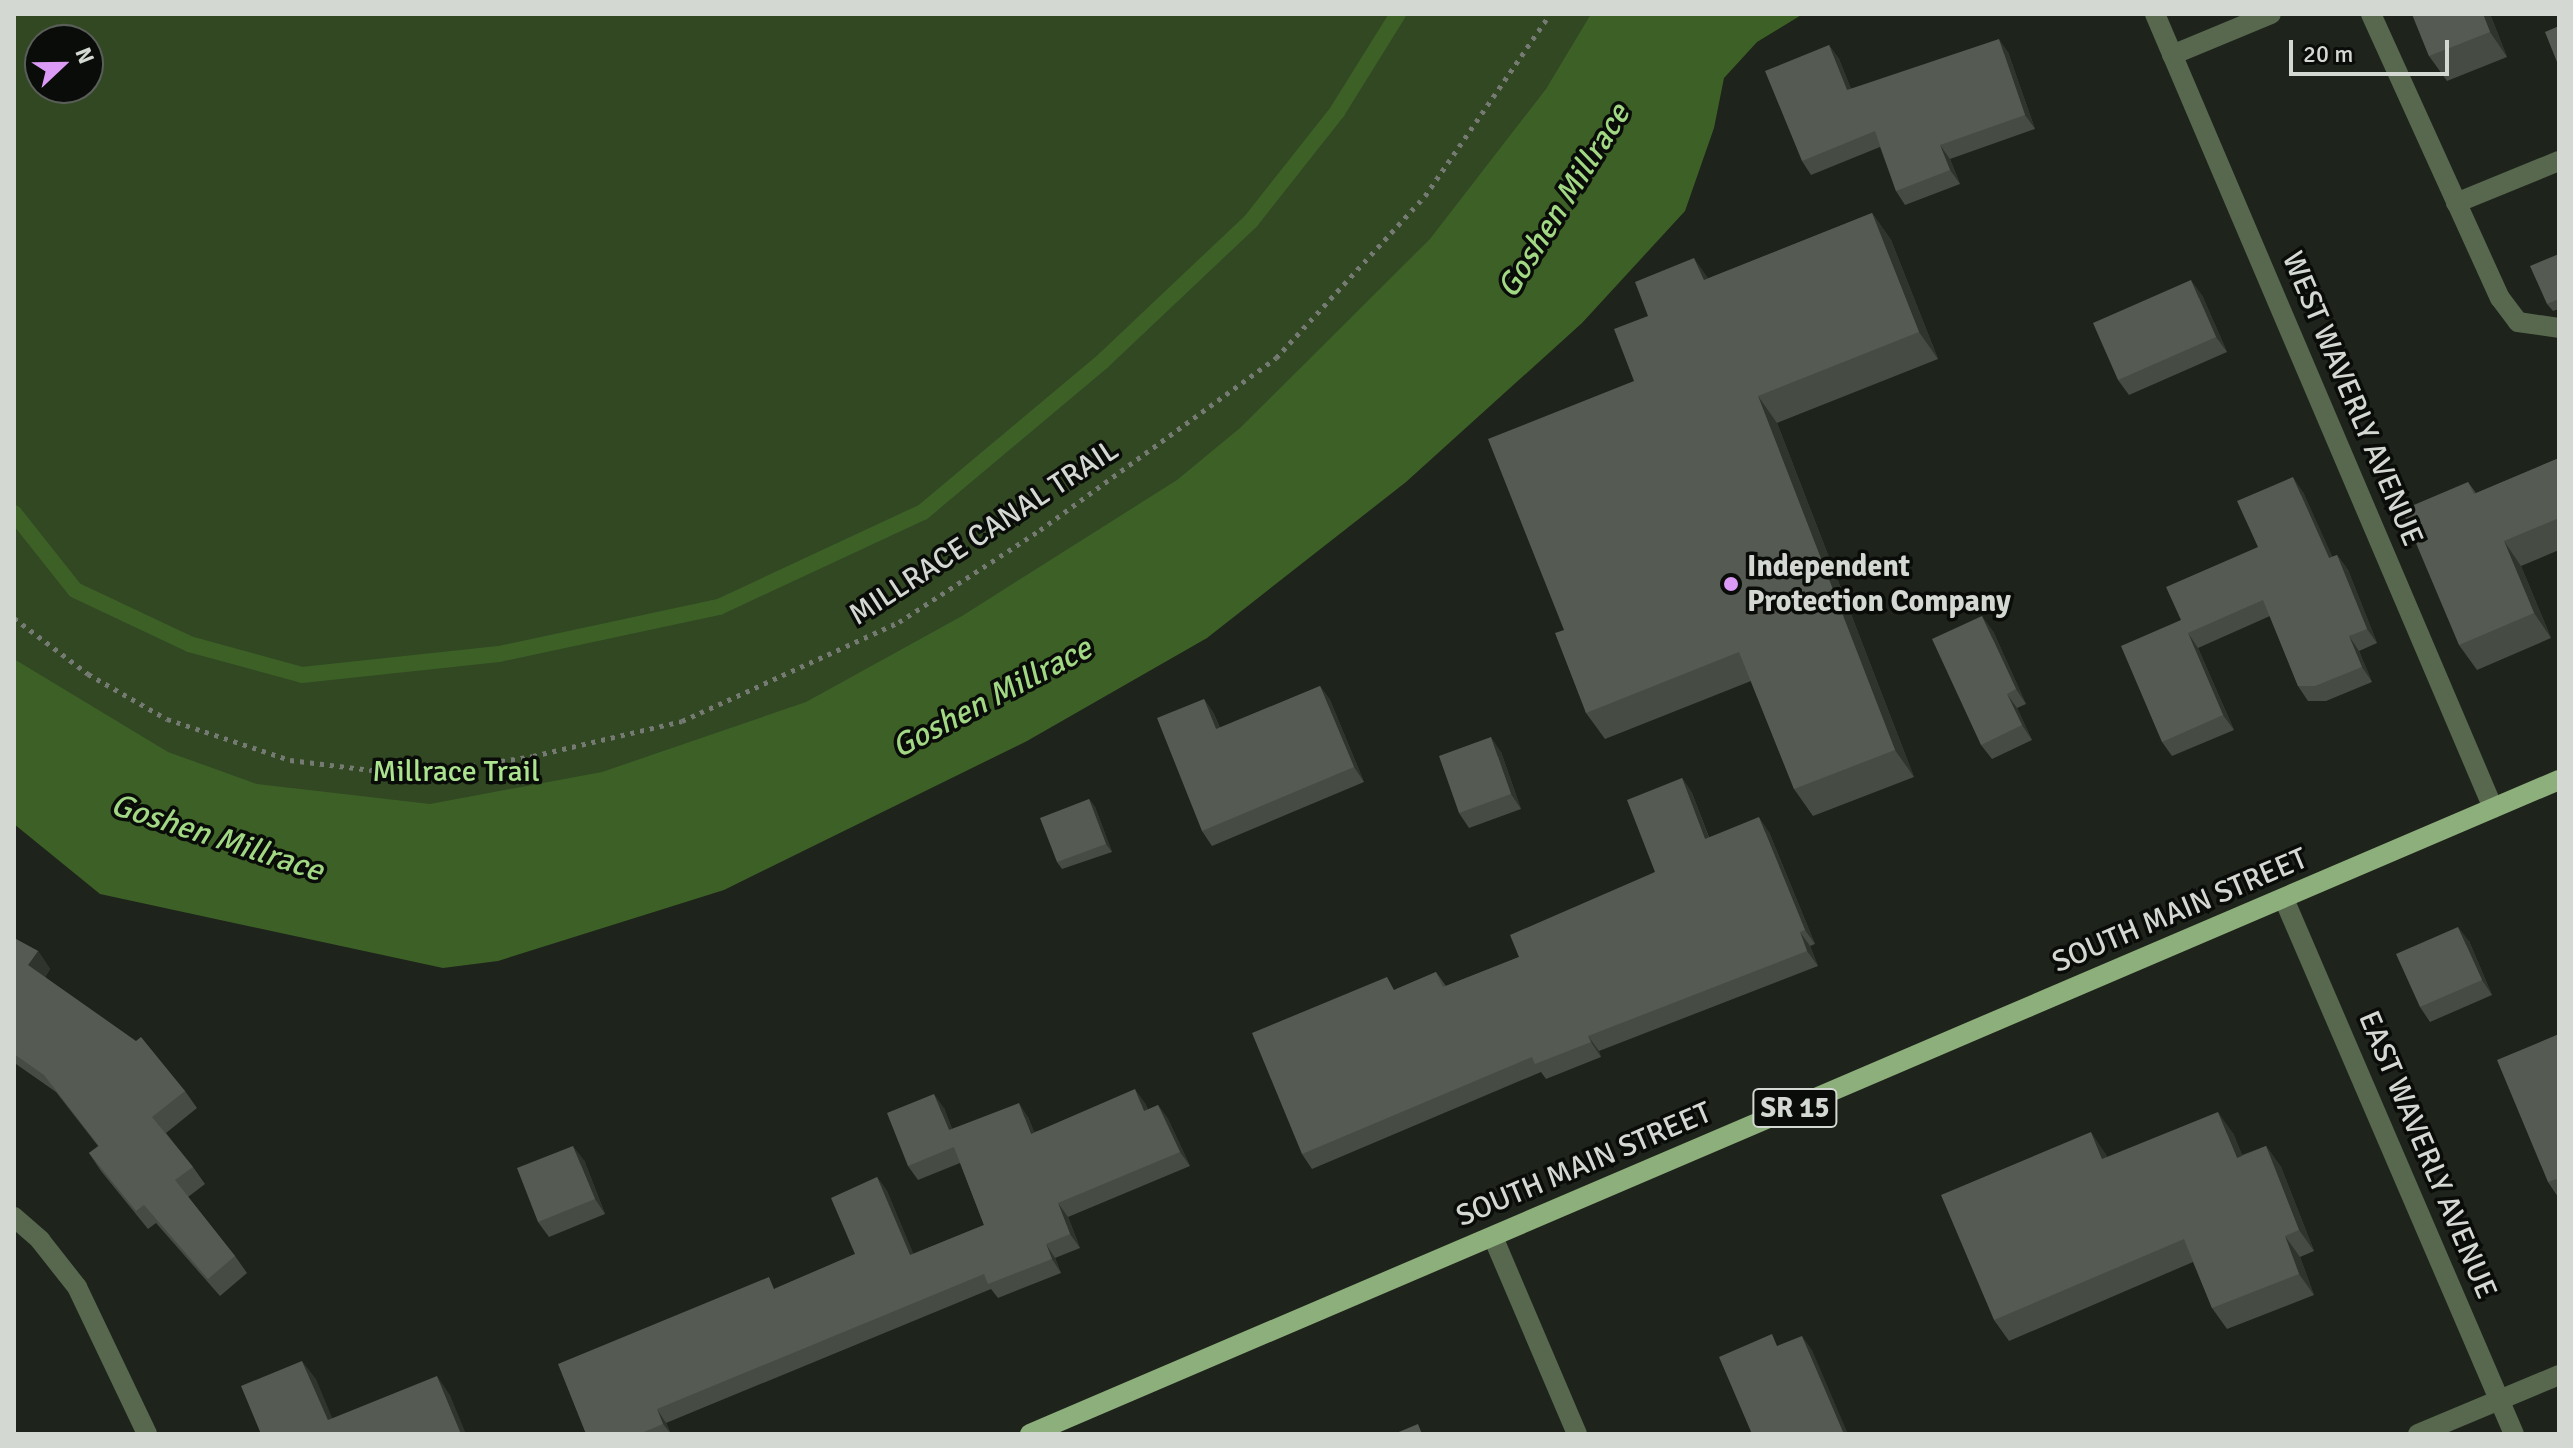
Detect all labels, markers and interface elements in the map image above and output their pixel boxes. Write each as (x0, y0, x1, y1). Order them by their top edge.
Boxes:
north arrow (24, 24, 104, 104)
scale bar (2293, 24, 2453, 74)
text: 20 m (2303, 39, 2353, 69)
text: N (69, 43, 100, 68)
water label: Goshen Millrace (1489, 97, 1639, 305)
street label: WEST WAVERLY AVENUE (2274, 246, 2430, 552)
street label: MILLRACE CANAL TRAIL (843, 432, 1125, 634)
place label: Independent Protection Company (1747, 549, 2011, 620)
marker: Independent Protection Company (1722, 575, 1740, 593)
water label: Goshen Millrace (886, 629, 1098, 767)
park label: Millrace Trail (372, 754, 540, 790)
water label: Goshen Millrace (106, 786, 328, 890)
street label: SOUTH MAIN STREET (2047, 841, 2313, 981)
street label: EAST WAVERLY AVENUE (2350, 1006, 2504, 1304)
road number: SR 15 (1751, 1084, 1839, 1132)
street label: SOUTH MAIN STREET (1451, 1095, 1717, 1235)

